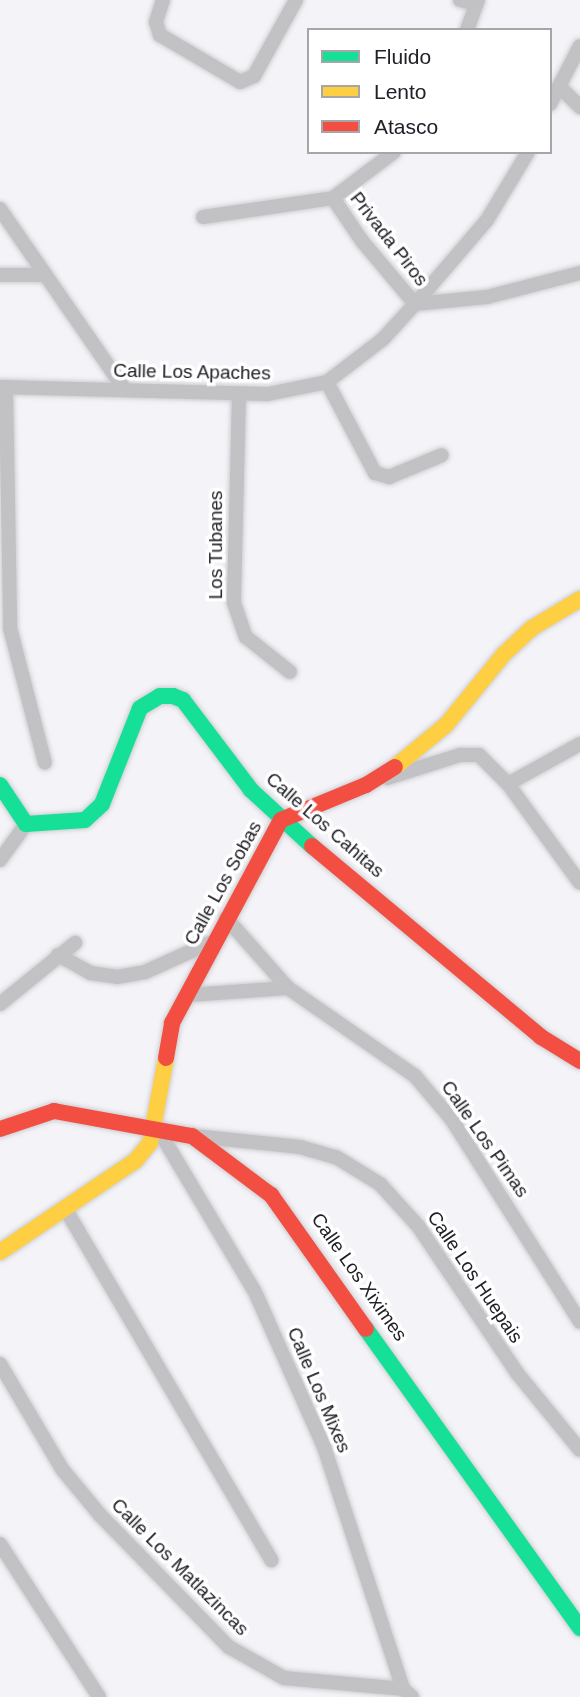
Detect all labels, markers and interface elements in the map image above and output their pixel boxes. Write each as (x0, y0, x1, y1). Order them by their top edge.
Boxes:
legend (307, 28, 552, 154)
text: Fluido (374, 45, 431, 68)
text: Lento (374, 80, 427, 103)
text: Atasco (374, 115, 438, 138)
street label: Privada Piros (345, 187, 433, 291)
street label: Calle Los Apaches (113, 359, 271, 385)
street label: Los Tubanes (205, 490, 227, 600)
street label: Calle Los Cahitas (261, 768, 389, 882)
street label: Calle Los Sobas (179, 817, 267, 949)
street label: Calle Los Pimas (436, 1076, 534, 1202)
street label: Calle Los Huepais (422, 1207, 528, 1347)
street label: Calle Los Xiximes (306, 1209, 412, 1345)
street label: Calle Los Mixes (282, 1324, 356, 1456)
street label: Calle Los Matlazincas (107, 1494, 253, 1640)

